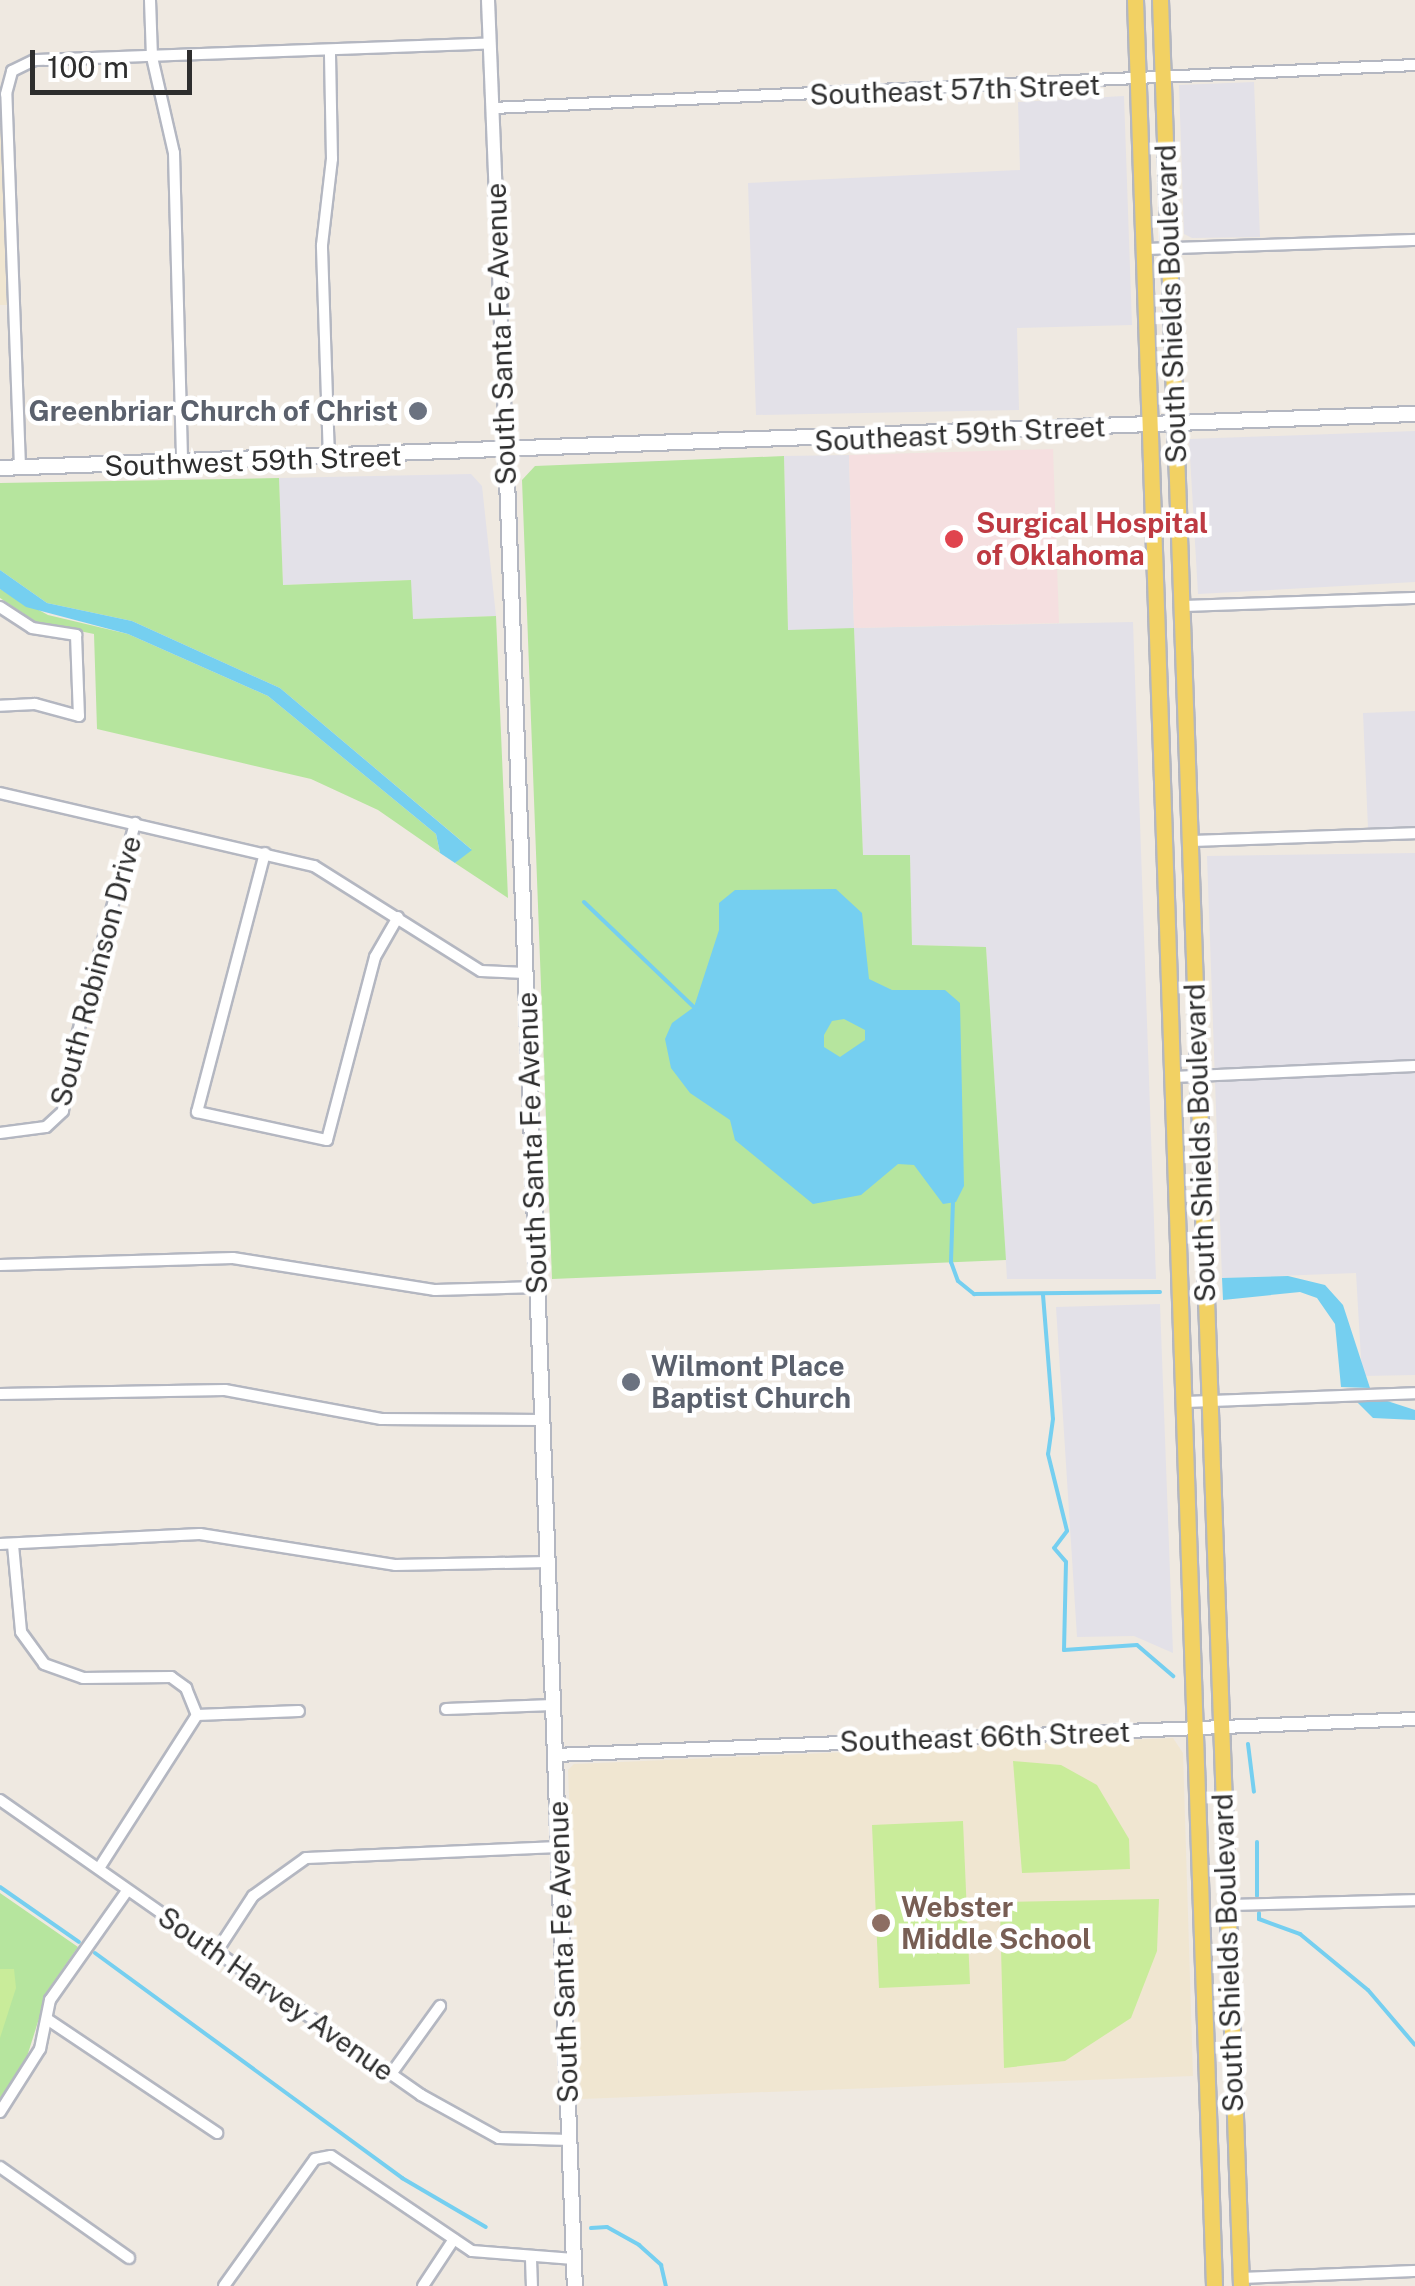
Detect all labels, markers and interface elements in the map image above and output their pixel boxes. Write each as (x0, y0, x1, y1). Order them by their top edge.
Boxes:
scale bar (35, 30, 198, 92)
text: 100 m (47, 49, 129, 85)
street label: Southeast 57th Street (809, 68, 1101, 112)
street label: South Shields Boulevard (1149, 144, 1193, 464)
street label: South Santa Fe Avenue (479, 182, 523, 486)
place label: Greenbriar Church of Christ (28, 394, 398, 428)
marker: Greenbriar Church of Christ (407, 400, 429, 422)
street label: Southeast 59th Street (814, 410, 1106, 458)
street label: Southwest 59th Street (104, 439, 402, 483)
place label: Surgical Hospital of Oklahoma (976, 506, 1208, 572)
marker: Surgical Hospital of Oklahoma (941, 526, 967, 552)
street label: South Robinson Drive (44, 832, 148, 1110)
street label: South Shields Boulevard (1178, 983, 1222, 1303)
street label: South Santa Fe Avenue (510, 991, 554, 1295)
place label: Wilmont Place Baptist Church (651, 1349, 851, 1415)
marker: Wilmont Place Baptist Church (620, 1371, 642, 1393)
street label: Southeast 66th Street (839, 1715, 1131, 1759)
street label: South Shields Boulevard (1206, 1793, 1250, 2113)
street label: South Santa Fe Avenue (541, 1800, 585, 2104)
place label: Webster Middle School (901, 1890, 1092, 1956)
street label: South Harvey Avenue (152, 1900, 400, 2088)
marker: Webster Middle School (870, 1912, 892, 1934)

